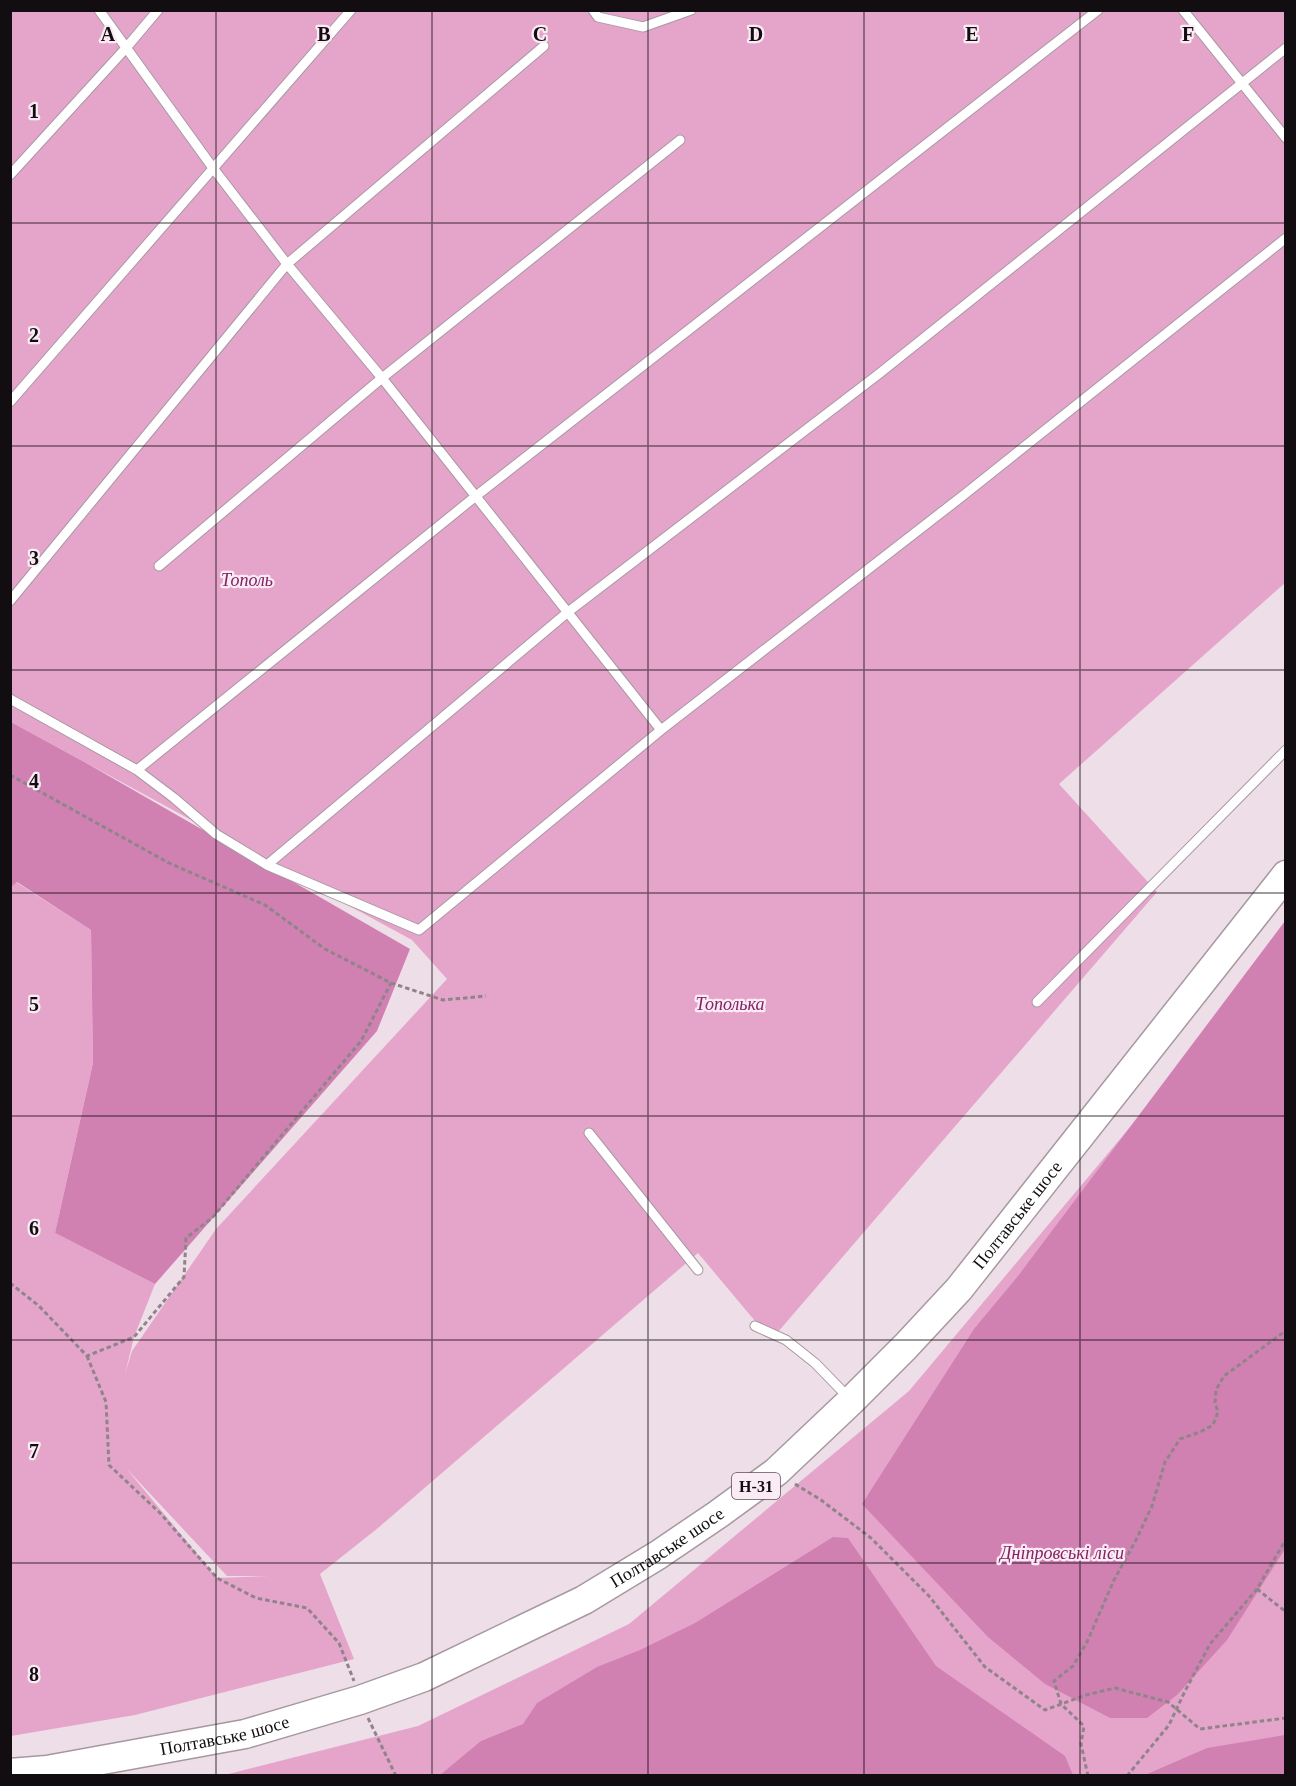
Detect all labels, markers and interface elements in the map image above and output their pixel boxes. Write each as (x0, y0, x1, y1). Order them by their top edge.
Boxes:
text: A (101, 23, 116, 45)
text: B (317, 23, 331, 45)
text: C (533, 23, 547, 45)
text: D (749, 23, 763, 45)
text: E (965, 23, 979, 45)
text: F (1182, 23, 1194, 45)
text: 1 (29, 100, 39, 122)
text: 2 (29, 324, 39, 346)
text: 3 (29, 547, 39, 569)
park label: Тополь (221, 570, 273, 590)
text: 4 (29, 770, 39, 792)
text: 5 (29, 993, 39, 1015)
park label: Тополька (696, 994, 764, 1014)
street label: Полтавське шосе (969, 1157, 1066, 1273)
text: 6 (29, 1217, 39, 1239)
text: 7 (29, 1440, 39, 1462)
road number: Н-31 (732, 1473, 780, 1499)
street label: Полтавське шосе (606, 1503, 728, 1592)
park label: Дніпровські ліси (998, 1543, 1124, 1563)
text: 8 (29, 1663, 39, 1685)
street label: Полтавське шосе (158, 1711, 292, 1759)

